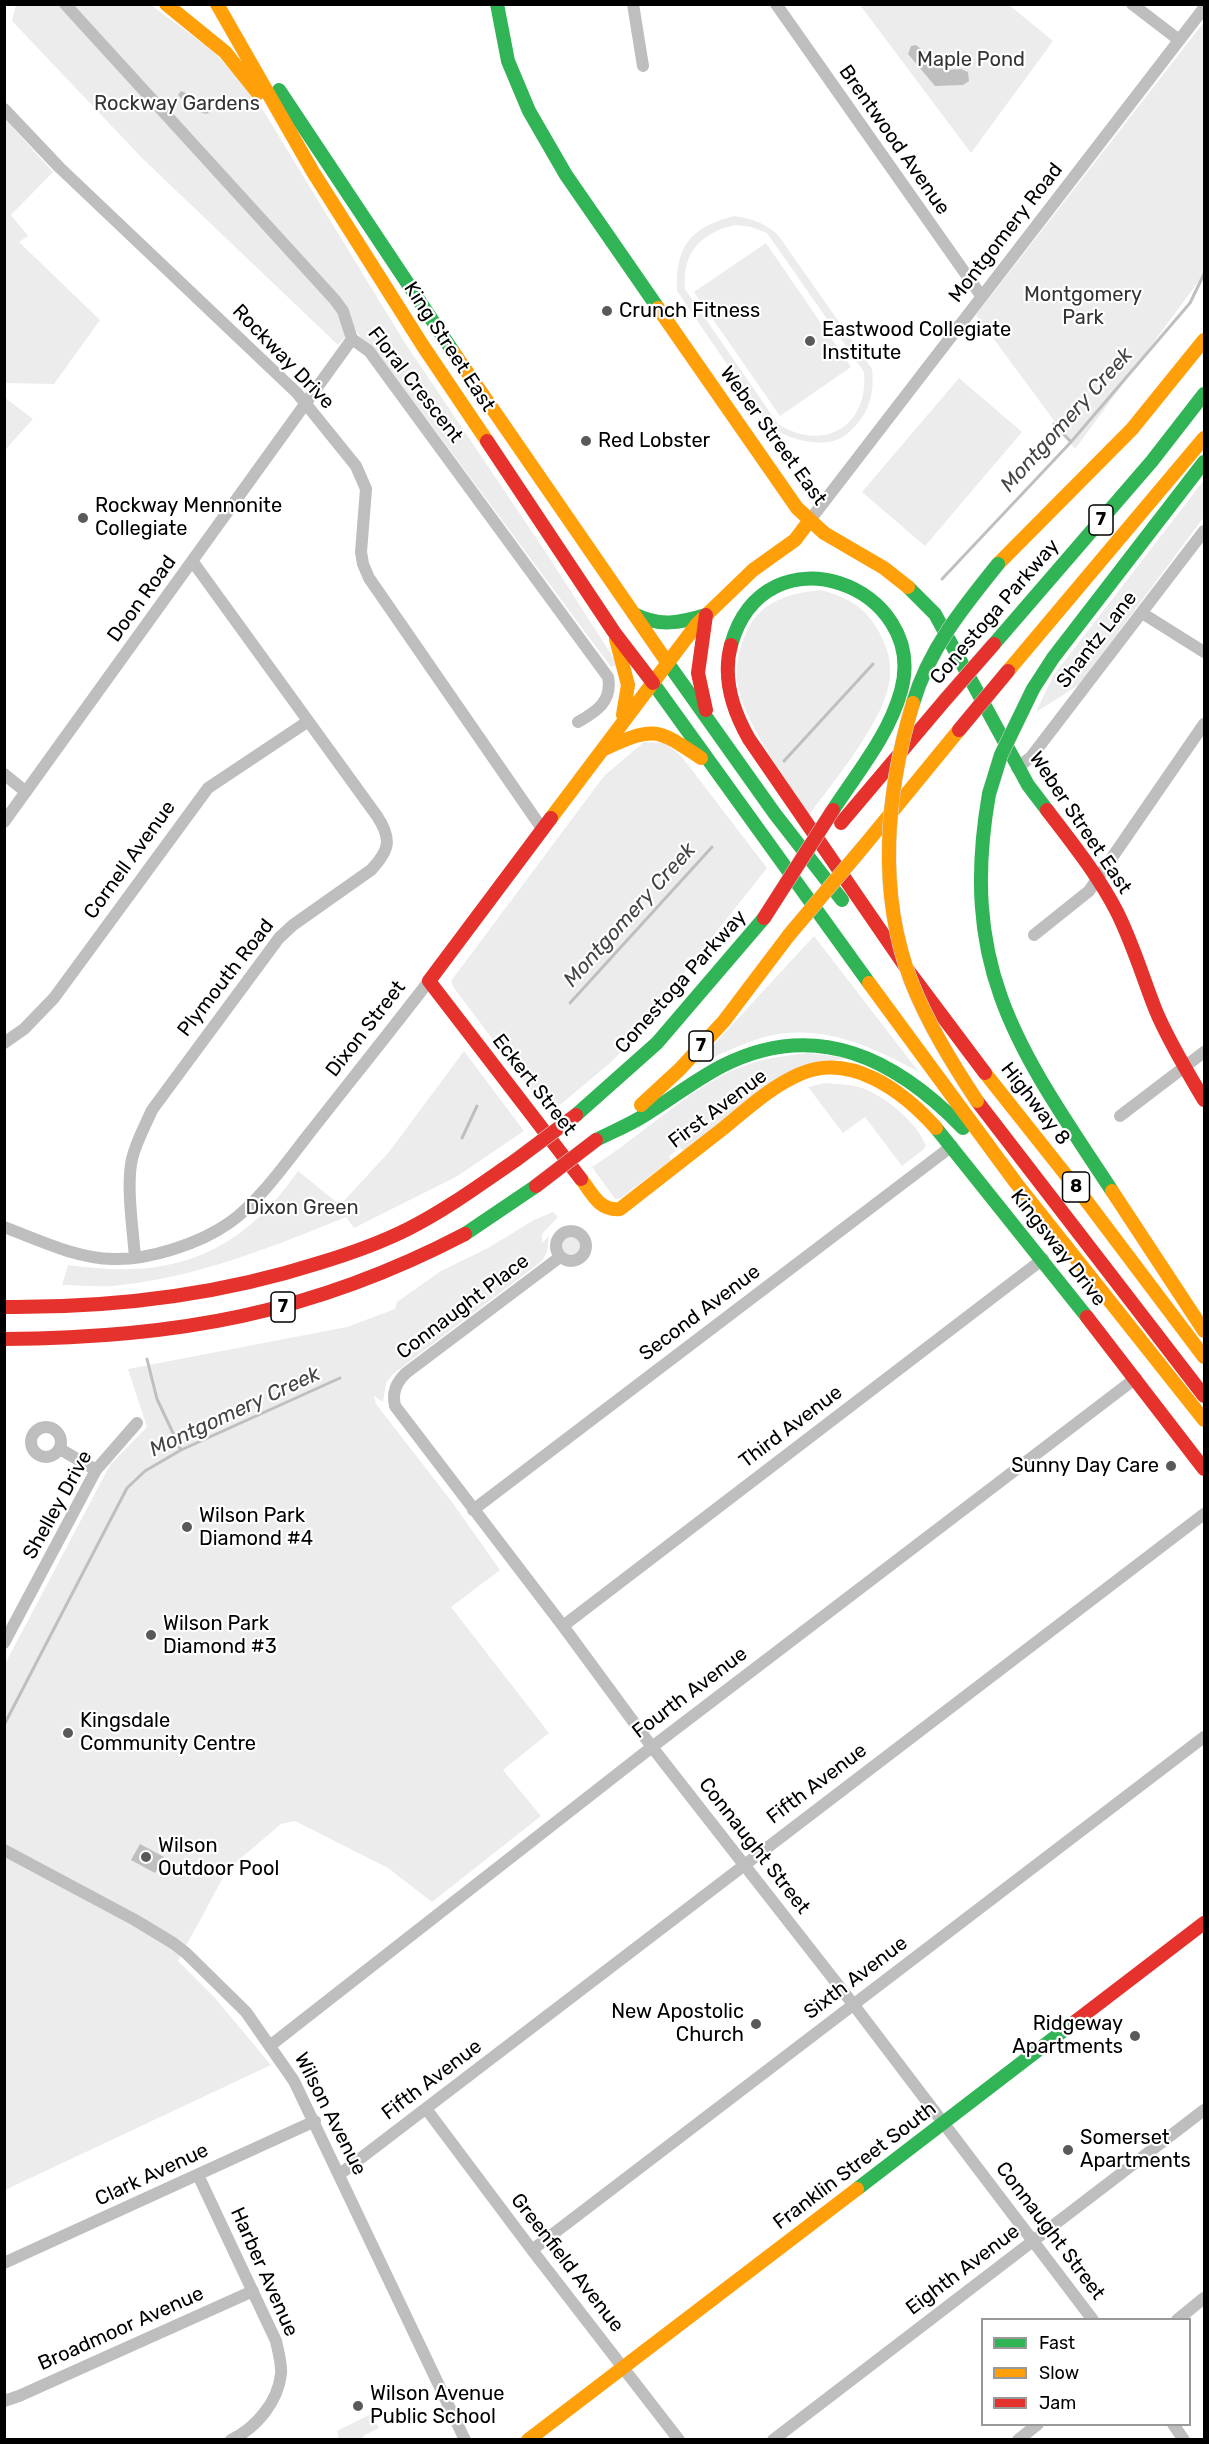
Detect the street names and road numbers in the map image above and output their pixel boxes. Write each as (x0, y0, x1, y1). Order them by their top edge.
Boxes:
street label: Brentwood Avenue (833, 60, 955, 220)
street label: Montgomery Road (944, 158, 1068, 308)
street label: King Street East (398, 278, 500, 416)
street label: Rockway Drive (227, 300, 339, 414)
street label: Floral Crescent (362, 322, 468, 448)
street label: Weber Street East (714, 362, 832, 510)
road number: 7 (1089, 505, 1113, 535)
street label: Conestoga Parkway (925, 534, 1065, 690)
street label: Doon Road (103, 551, 181, 647)
street label: Shantz Lane (1052, 587, 1142, 693)
street label: Weber Street East (1024, 747, 1136, 899)
street label: Cornell Avenue (79, 796, 181, 924)
street label: Conestoga Parkway (610, 905, 752, 1059)
street label: Plymouth Road (173, 915, 279, 1041)
street label: Dixon Street (321, 976, 411, 1082)
street label: Eckert Street (487, 1029, 581, 1141)
road number: 7 (689, 1031, 713, 1061)
street label: Highway 8 (995, 1058, 1075, 1150)
street label: First Avenue (664, 1064, 772, 1154)
road number: 8 (1062, 1172, 1090, 1202)
street label: Kingsway Drive (1005, 1185, 1111, 1311)
street label: Connaught Place (392, 1249, 534, 1365)
street label: Second Avenue (635, 1260, 765, 1366)
road number: 7 (271, 1292, 295, 1322)
street label: Third Avenue (735, 1381, 847, 1473)
street label: Shelley Drive (18, 1447, 98, 1563)
street label: Fourth Avenue (628, 1642, 752, 1744)
street label: Fifth Avenue (762, 1739, 872, 1829)
street label: Connaught Street (693, 1773, 815, 1919)
street label: Sixth Avenue (800, 1931, 912, 2025)
street label: Fifth Avenue (377, 2035, 487, 2125)
street label: Wilson Avenue (289, 2049, 371, 2179)
street label: Franklin Street South (769, 2097, 941, 2235)
street label: Clark Avenue (92, 2138, 212, 2212)
street label: Connaught Street (990, 2157, 1110, 2305)
street label: Greenfield Avenue (505, 2189, 629, 2337)
street label: Harber Avenue (225, 2204, 303, 2340)
street label: Eighth Avenue (902, 2220, 1024, 2320)
street label: Broadmoor Avenue (35, 2282, 207, 2376)

